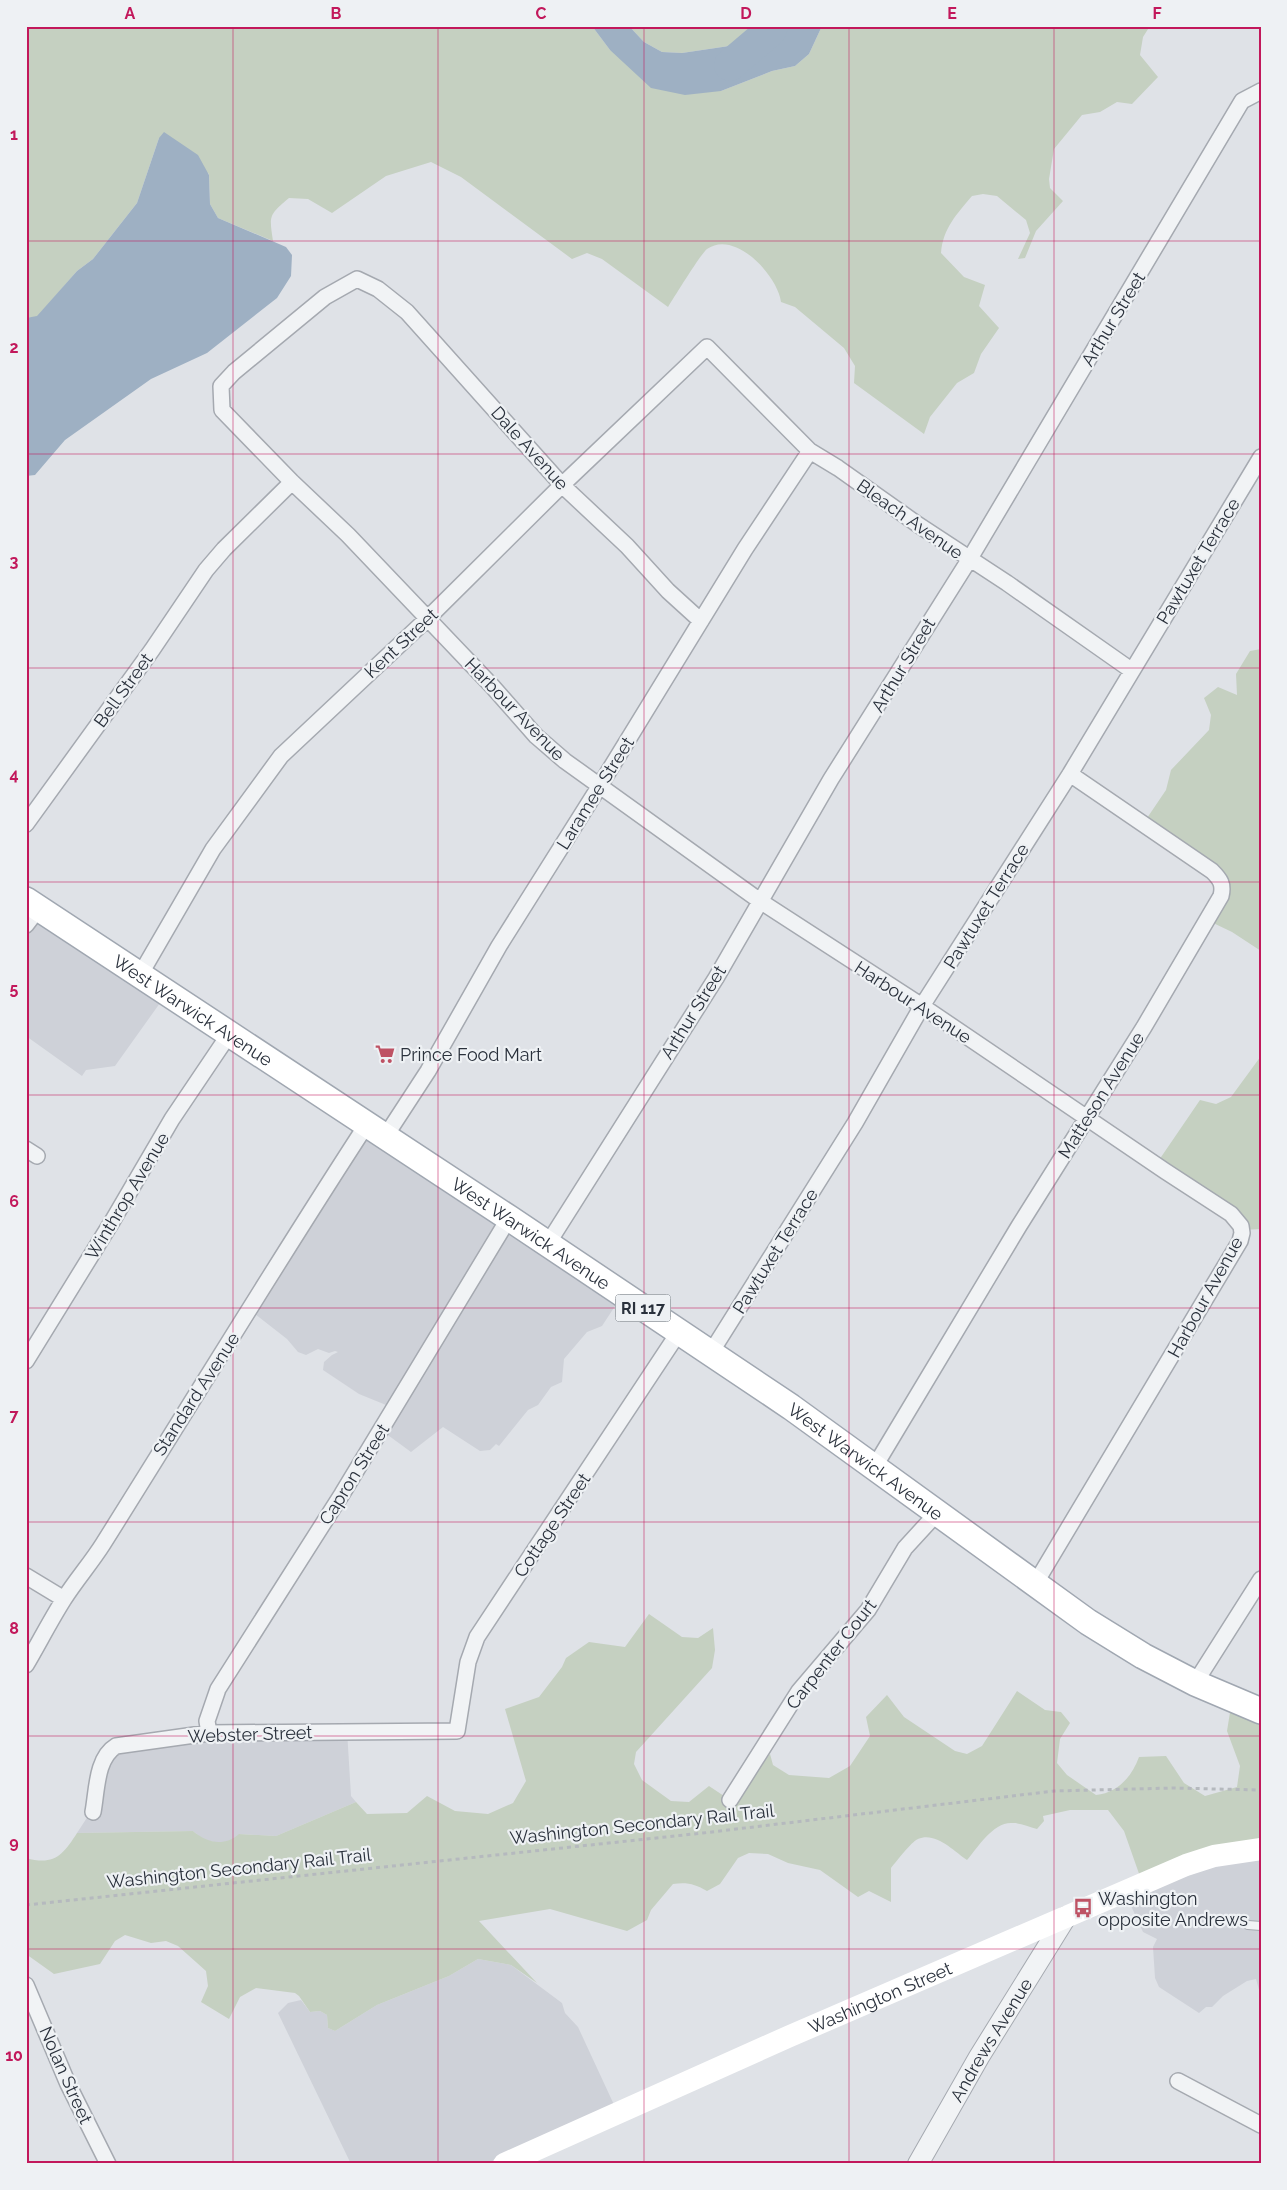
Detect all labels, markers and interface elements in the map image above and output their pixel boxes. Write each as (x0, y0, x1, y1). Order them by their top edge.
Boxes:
text: A (125, 4, 136, 23)
text: B (331, 4, 342, 23)
text: C (536, 4, 547, 23)
text: D (740, 4, 752, 23)
text: E (947, 4, 957, 23)
text: F (1152, 4, 1162, 23)
text: 1 (10, 125, 18, 144)
street label: Arthur Street (1077, 268, 1149, 370)
text: 2 (9, 338, 19, 357)
street label: Dale Avenue (487, 402, 573, 494)
street label: Bleach Avenue (853, 475, 967, 564)
street label: Pawtuxet Terrace (1152, 494, 1244, 628)
text: 3 (10, 552, 19, 571)
street label: Kent Street (360, 604, 442, 682)
street label: Arthur Street (867, 614, 939, 716)
street label: Bell Street (89, 649, 157, 731)
street label: Harbour Avenue (461, 653, 570, 765)
street label: Laramee Street (552, 733, 638, 853)
text: 4 (9, 765, 19, 784)
street label: Pawtuxet Terrace (939, 839, 1033, 972)
street label: West Warwick Avenue (109, 950, 277, 1070)
street label: Harbour Avenue (851, 956, 976, 1048)
street label: Arthur Street (656, 961, 730, 1063)
text: 5 (10, 979, 19, 998)
street label: Matteson Avenue (1054, 1028, 1149, 1162)
supermarket icon: Prince Food Mart (374, 1043, 396, 1065)
place label: Prince Food Mart (400, 1044, 542, 1065)
street label: Winthrop Avenue (81, 1128, 173, 1263)
street label: West Warwick Avenue (448, 1173, 615, 1294)
street label: Pawtuxet Terrace (728, 1184, 822, 1317)
text: 6 (9, 1192, 19, 1211)
street label: Harbour Avenue (1163, 1233, 1247, 1361)
road number: RI 117 (616, 1295, 670, 1322)
street label: Standard Avenue (148, 1328, 244, 1460)
street label: West Warwick Avenue (784, 1398, 948, 1524)
text: 7 (10, 1406, 19, 1425)
street label: Capron Street (315, 1420, 393, 1528)
street label: Cottage Street (509, 1469, 595, 1581)
street label: Carpenter Court (782, 1595, 880, 1713)
text: 8 (9, 1619, 19, 1638)
street label: Webster Street (187, 1721, 313, 1747)
street label: Washington Secondary Rail Trail (509, 1800, 775, 1848)
text: 9 (9, 1833, 19, 1852)
street label: Washington Secondary Rail Trail (106, 1844, 372, 1892)
place label: Washington opposite Andrews (1098, 1888, 1248, 1930)
bus stop icon: Washington opposite Andrews (1072, 1897, 1094, 1919)
street label: Washington Street (805, 1957, 955, 2037)
street label: Andrews Avenue (945, 1974, 1036, 2105)
street label: Nolan Street (35, 2023, 97, 2127)
text: 10 (5, 2046, 23, 2065)

